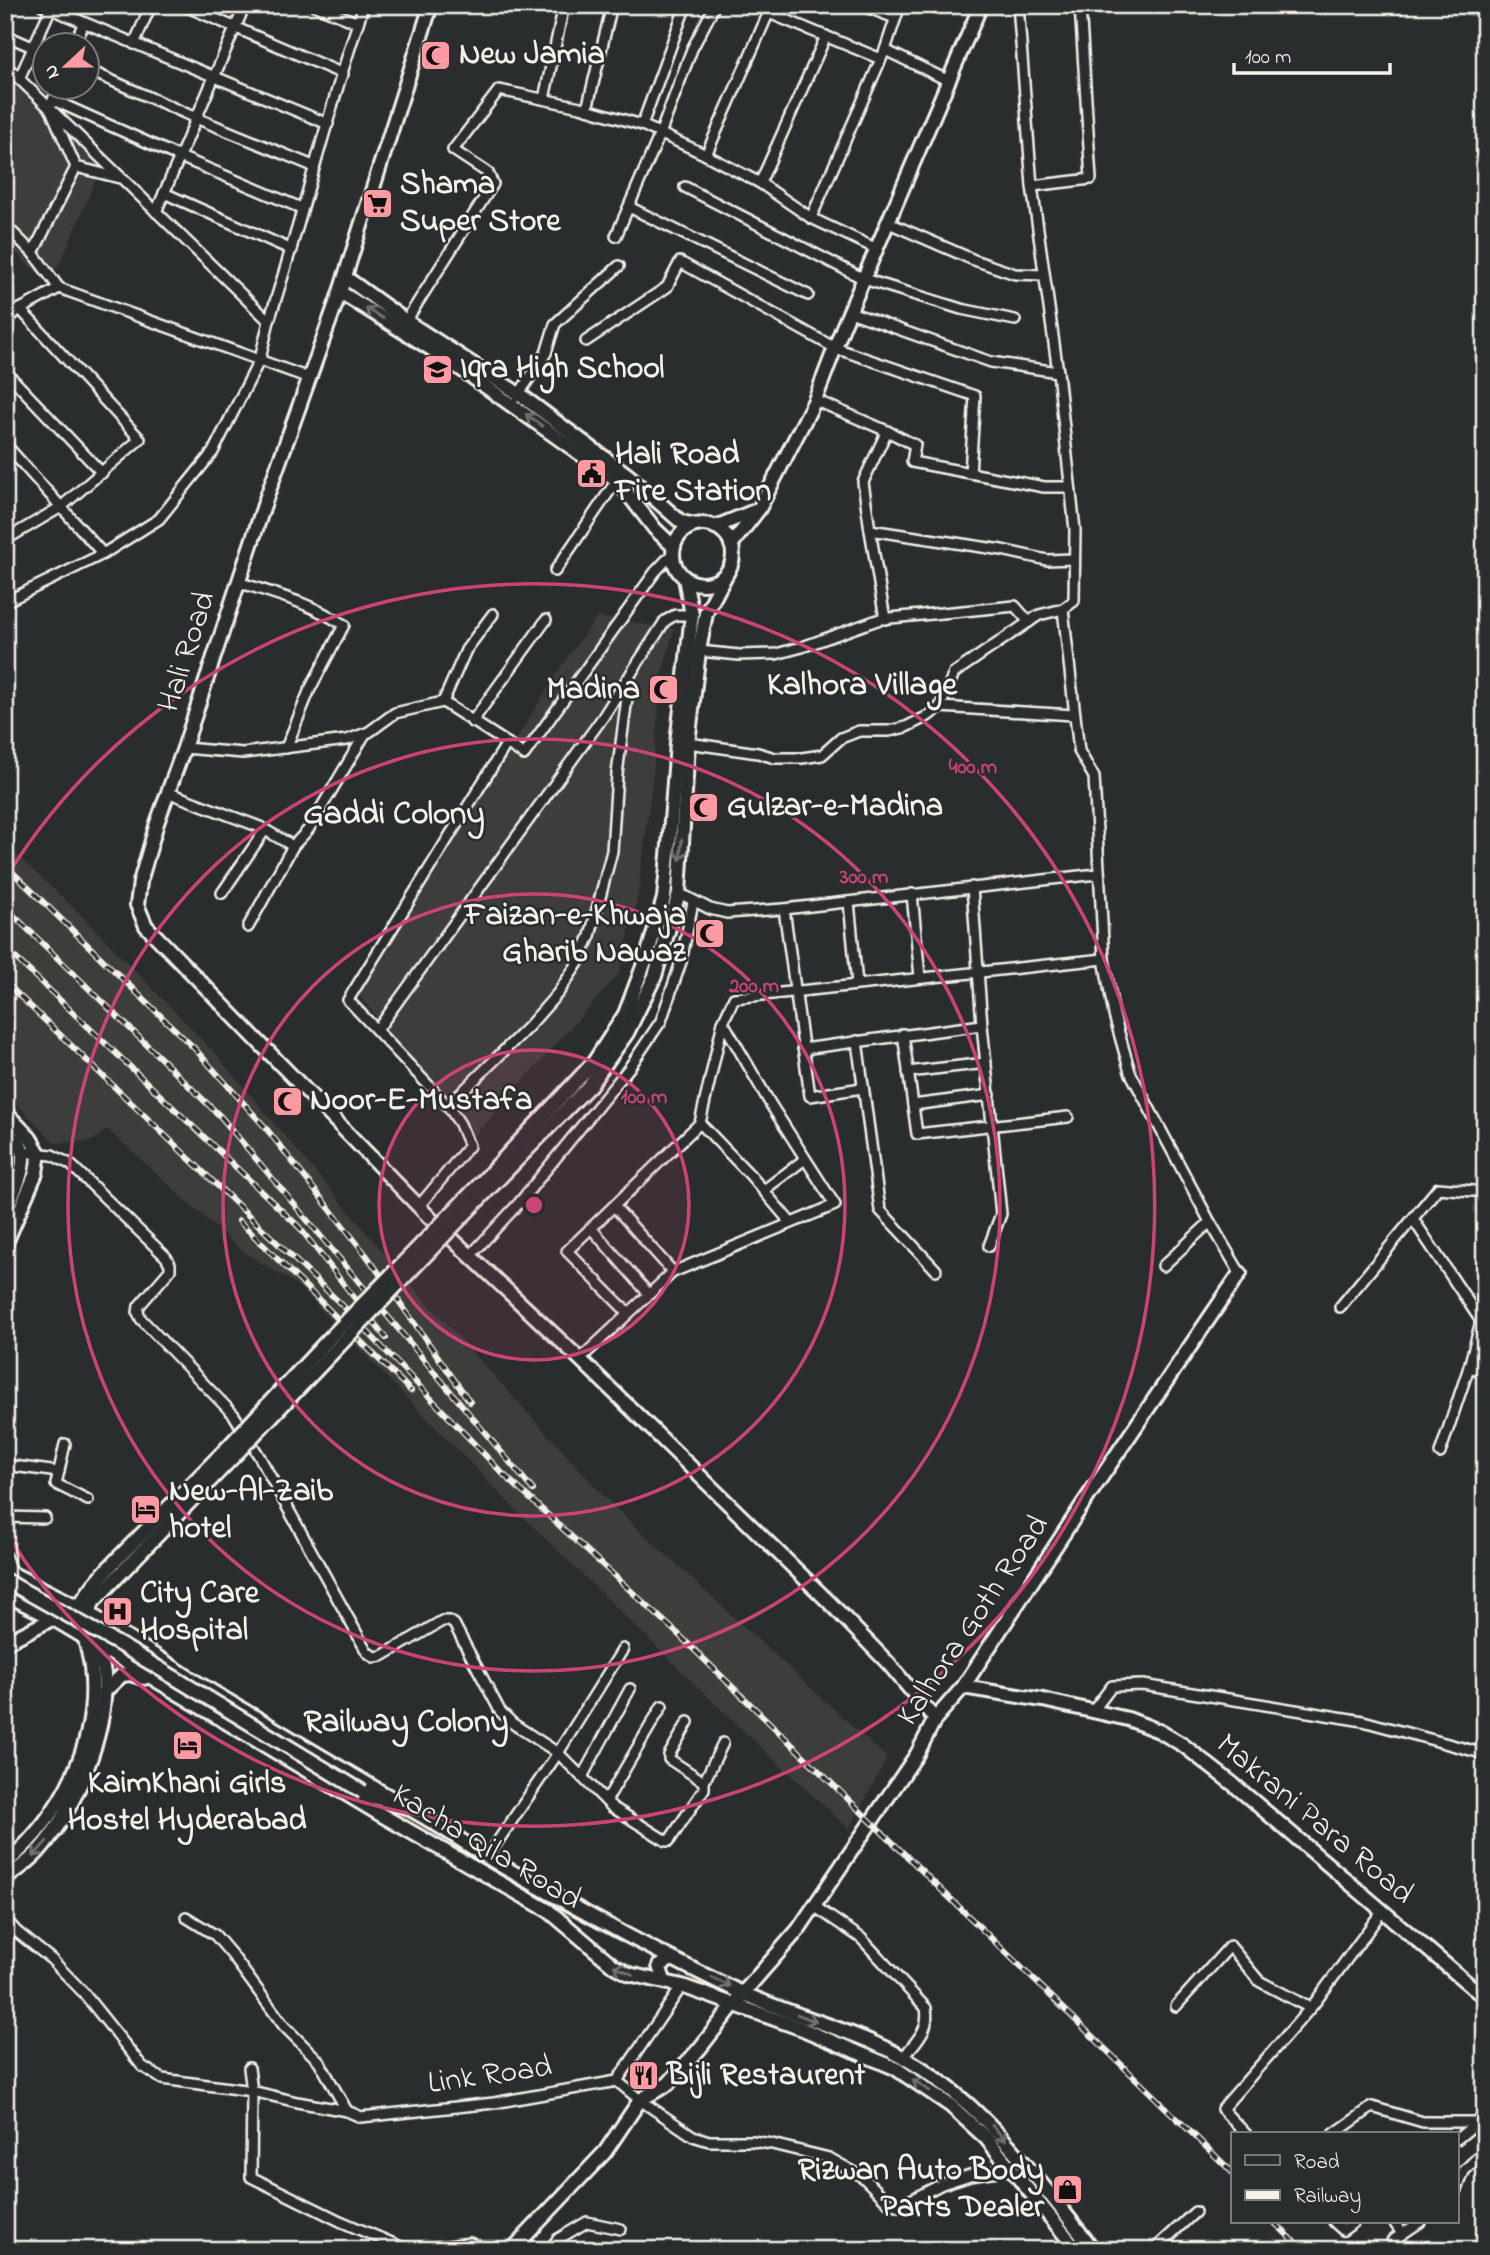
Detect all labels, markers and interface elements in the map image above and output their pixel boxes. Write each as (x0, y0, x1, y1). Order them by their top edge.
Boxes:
north arrow (32, 32, 102, 102)
place label: New Jamia (459, 32, 605, 79)
scale bar (1234, 32, 1390, 76)
mosque icon: New Jamia (419, 38, 453, 72)
text: 100 m (1245, 43, 1291, 73)
text: N (38, 60, 67, 82)
place label: Shama Super Store (400, 162, 562, 246)
supermarket icon: Shama Super Store (360, 186, 394, 220)
one-way arrow (364, 306, 384, 320)
place label: Iqra High School (460, 346, 664, 394)
school or university icon: Iqra High School (420, 352, 454, 386)
one-way arrow (525, 413, 544, 427)
place label: Hali Road Fire Station (613, 432, 771, 516)
public building icon: Hali Road Fire Station (575, 456, 609, 490)
street label: Hali Road (146, 585, 230, 719)
district label: Kalhora Village (767, 662, 958, 711)
place label: Madina (546, 667, 640, 714)
mosque icon: Madina (646, 673, 680, 707)
text: 400 m (949, 753, 997, 783)
place label: Gulzar-e-Madina (727, 784, 943, 831)
mosque icon: Gulzar-e-Madina (687, 790, 721, 824)
district label: Gaddi Colony (303, 791, 485, 840)
one-way arrow (674, 839, 687, 861)
text: 300 m (839, 863, 888, 893)
place label: Faizan-e-Khwaja Gharib Nawaz (463, 893, 687, 977)
mosque icon: Faizan-e-Khwaja Gharib Nawaz (692, 917, 726, 951)
text: 200 m (728, 972, 779, 1002)
place label: Noor-E-Mustafa (310, 1078, 532, 1125)
text: 100 m (621, 1083, 667, 1113)
mosque icon: Noor-E-Mustafa (270, 1084, 304, 1118)
centre of rings (522, 1193, 546, 1217)
place label: New-Al-Zaib hotel (169, 1469, 333, 1553)
hotel icon: New-Al-Zaib hotel (129, 1493, 163, 1527)
street label: Kalhora Goth Road (886, 1506, 1062, 1736)
place label: City Care Hospital (140, 1571, 261, 1655)
hospital icon: City Care Hospital (100, 1595, 134, 1629)
district label: Railway Colony (303, 1699, 509, 1748)
street label: Makrani Para Road (1205, 1723, 1423, 1917)
hotel icon: KaimKhani Girls Hostel Hyderabad (170, 1728, 204, 1762)
place label: KaimKhani Girls Hostel Hyderabad (67, 1761, 307, 1846)
street label: Kacha Qila Road (382, 1773, 590, 1923)
one-way arrow (32, 1839, 48, 1857)
one-way arrow (613, 1963, 634, 1976)
one-way arrow (710, 1976, 731, 1990)
one-way arrow (796, 2012, 818, 2025)
street label: Link Road (425, 2044, 555, 2108)
place label: Bijli Restaurent (665, 2053, 865, 2100)
restaurant icon: Bijli Restaurent (627, 2059, 661, 2093)
one-way arrow (912, 2077, 931, 2092)
one-way arrow (991, 2124, 1008, 2141)
legend (1231, 2132, 1458, 2224)
place label: Rizwan Auto Body Parts Dealer (798, 2148, 1045, 2232)
text: Road (1294, 2148, 1340, 2178)
shop icon: Rizwan Auto Body Parts Dealer (1050, 2172, 1084, 2206)
text: Railway (1294, 2182, 1361, 2214)

